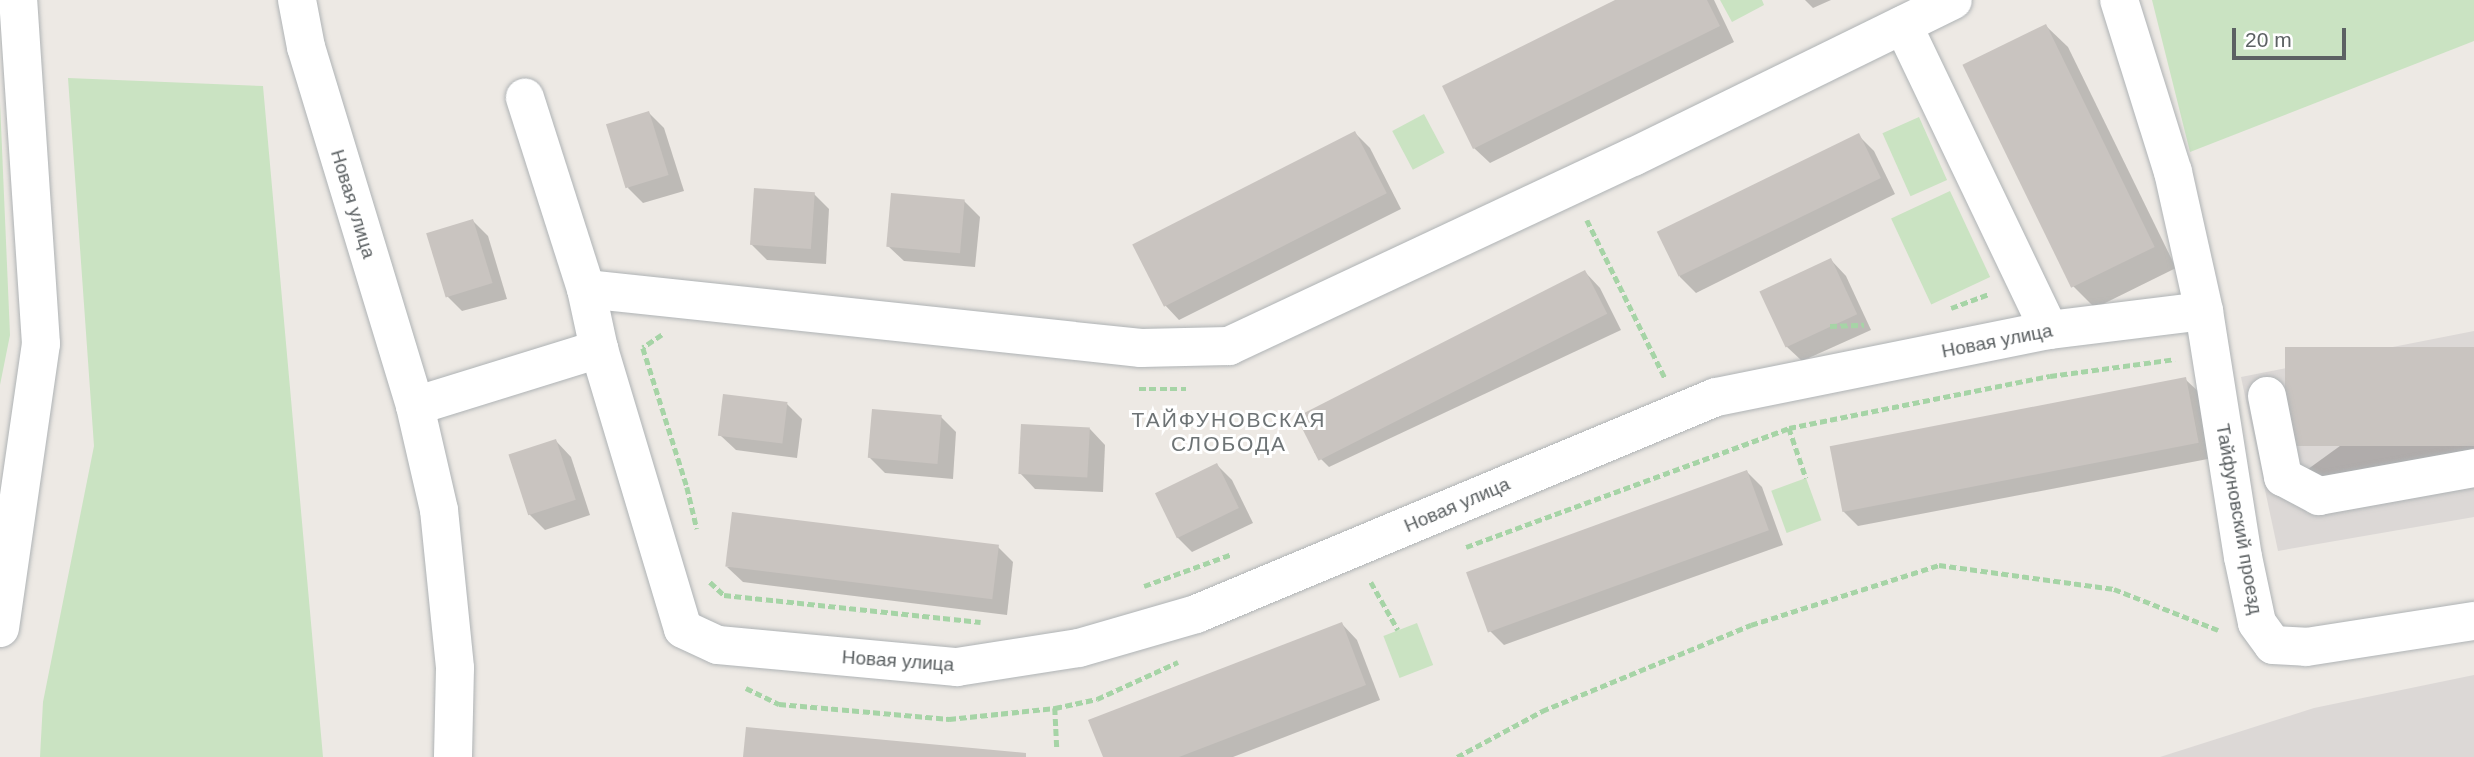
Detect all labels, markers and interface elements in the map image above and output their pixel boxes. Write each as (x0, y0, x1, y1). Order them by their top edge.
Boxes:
scale bar (2236, 14, 2350, 58)
text: 20 m (2245, 28, 2292, 51)
street label: Новая улица (326, 147, 380, 261)
street label: Новая улица (1940, 319, 2054, 363)
district label: ТАЙФУНОВСКАЯ СЛОБОДА (1133, 407, 1325, 457)
street label: Тайфуновский проезд (2211, 422, 2267, 616)
street label: Новая улица (1401, 473, 1513, 537)
street label: Новая улица (841, 646, 955, 676)

